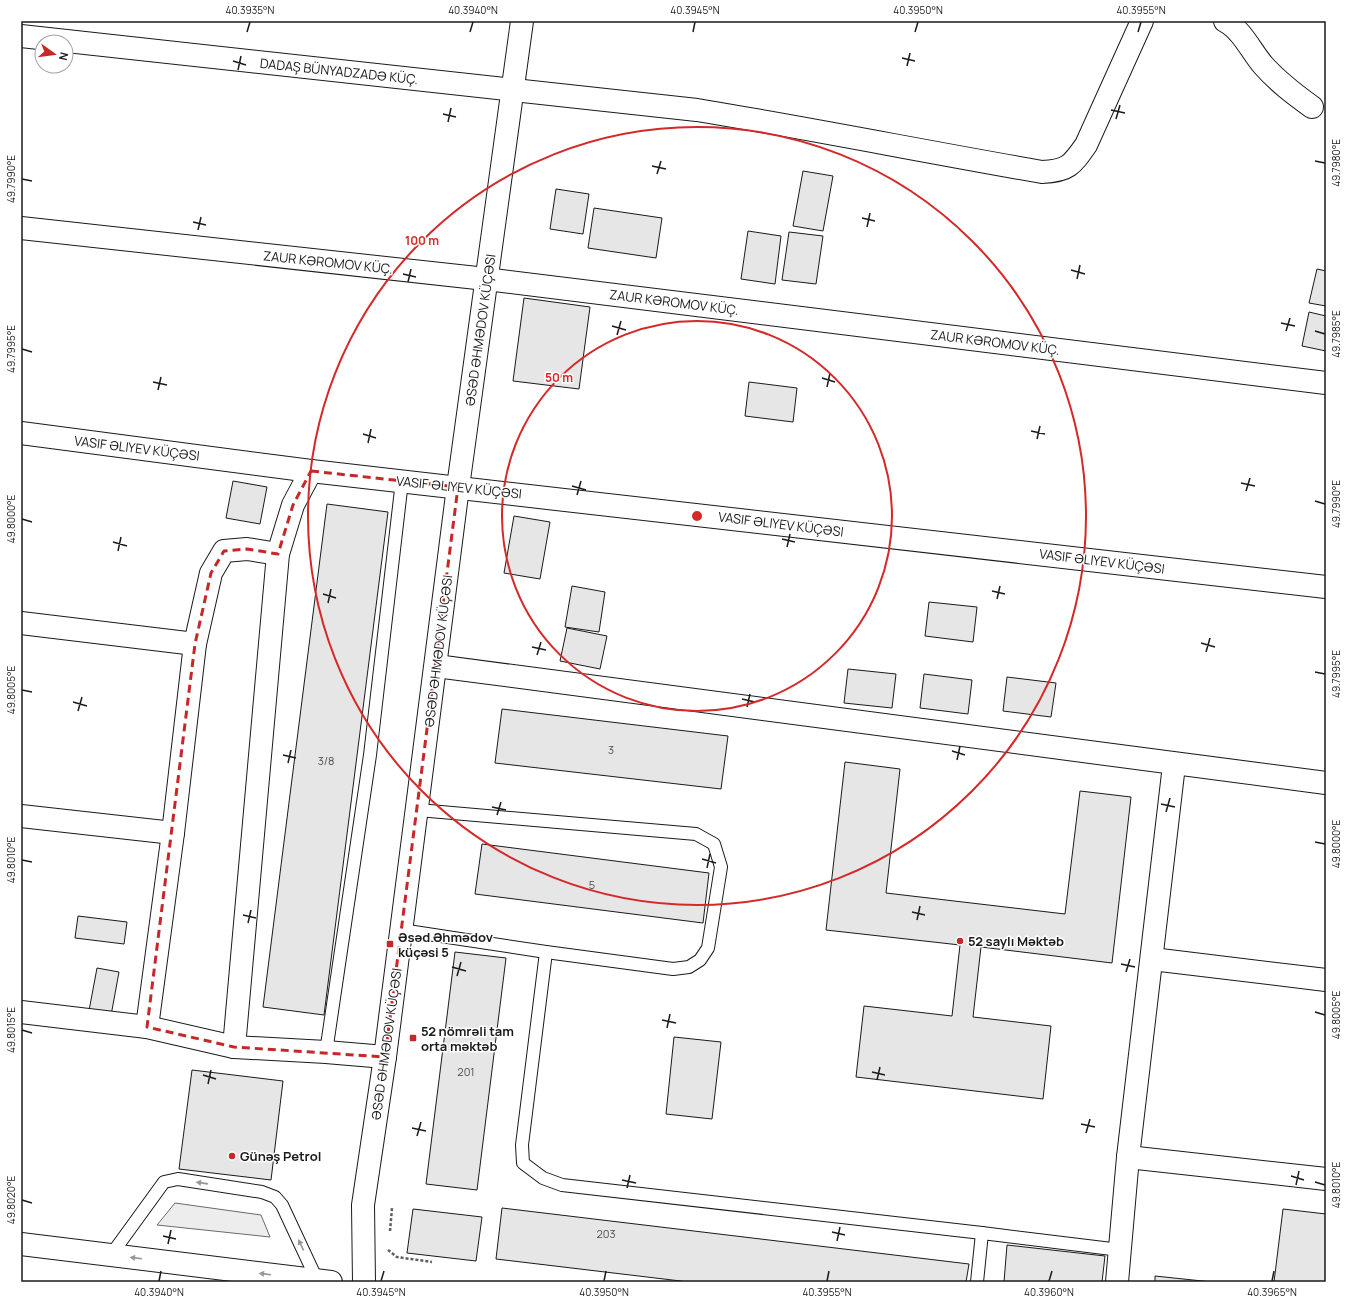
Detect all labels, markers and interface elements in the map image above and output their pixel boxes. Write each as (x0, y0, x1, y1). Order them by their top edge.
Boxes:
text: 40.3935°N (226, 3, 275, 17)
text: 40.3940°N (448, 3, 498, 17)
text: 40.3945°N (670, 3, 720, 17)
text: 40.3950°N (893, 3, 943, 17)
text: 40.3955°N (1116, 3, 1166, 17)
north arrow (34, 34, 74, 74)
text: N (56, 51, 72, 62)
street label: DADAŞ BÜNYADZADƏ KÜÇ. (259, 54, 419, 88)
text: 49.7980°E (1329, 139, 1343, 187)
text: 49.7990°E (4, 155, 18, 203)
text: 100 m (405, 232, 439, 249)
street label: ZAUR KƏROMOV KÜÇ. (262, 246, 394, 278)
street label: ƏSƏD ƏHMƏDOV KÜÇƏSI (460, 253, 500, 407)
street label: ZAUR KƏROMOV KÜÇ. (608, 285, 740, 319)
text: 49.7985°E (1329, 310, 1343, 358)
text: 49.7995°E (4, 325, 18, 373)
street label: ZAUR KƏROMOV KÜÇ. (929, 325, 1061, 359)
text: 50 m (545, 369, 573, 386)
street label: VASIF ƏLIYEV KÜÇƏSI (73, 431, 201, 465)
street label: VASIF ƏLIYEV KÜÇƏSI (395, 471, 523, 503)
text: 49.7990°E (1329, 480, 1343, 528)
text: 49.8000°E (4, 494, 18, 543)
street label: VASIF ƏLIYEV KÜÇƏSI (717, 507, 845, 541)
centre of rings (690, 509, 704, 523)
street label: VASIF ƏLIYEV KÜÇƏSI (1038, 544, 1166, 578)
street label: ƏSƏD ƏHMƏDOV KÜÇƏSI (420, 574, 456, 728)
text: 49.7995°E (1329, 650, 1343, 698)
text: 49.8005°E (4, 666, 18, 714)
house number: 3 (608, 742, 614, 757)
house number: 3/8 (318, 753, 334, 768)
text: 49.8000°E (1329, 819, 1343, 868)
text: 49.8010°E (4, 836, 18, 883)
house number: 5 (589, 877, 595, 892)
place label: Əsəd Əhmədov küçəsi 5 (398, 928, 493, 961)
place label: 52 saylı Məktəb (968, 932, 1064, 950)
marker: 52 saylı Məktəb (955, 936, 965, 946)
marker: Əsəd Əhmədov küçəsi 5 (385, 939, 395, 949)
street label: ƏSƏD ƏHMƏDOV KÜÇƏSI (366, 967, 406, 1121)
text: 49.8005°E (1329, 991, 1343, 1039)
text: 49.8015°E (4, 1007, 18, 1053)
place label: 52 nömrəli tam orta məktəb (421, 1022, 514, 1055)
marker: 52 nömrəli tam orta məktəb (408, 1033, 418, 1043)
house number: 201 (457, 1064, 475, 1079)
place label: Günəş Petrol (240, 1147, 321, 1165)
marker: Günəş Petrol (227, 1151, 237, 1161)
text: 49.8010°E (1329, 1161, 1343, 1208)
text: 49.8020°E (4, 1176, 18, 1224)
one-way arrow (195, 1180, 208, 1186)
house number: 203 (596, 1226, 616, 1241)
one-way arrow (298, 1239, 304, 1251)
one-way arrow (130, 1255, 142, 1261)
one-way arrow (259, 1271, 271, 1277)
text: 40.3940°N (134, 1285, 184, 1299)
text: 40.3945°N (356, 1285, 406, 1299)
text: 40.3950°N (579, 1285, 629, 1299)
text: 40.3955°N (802, 1285, 852, 1299)
text: 40.3960°N (1024, 1285, 1074, 1299)
text: 40.3965°N (1247, 1285, 1297, 1299)

